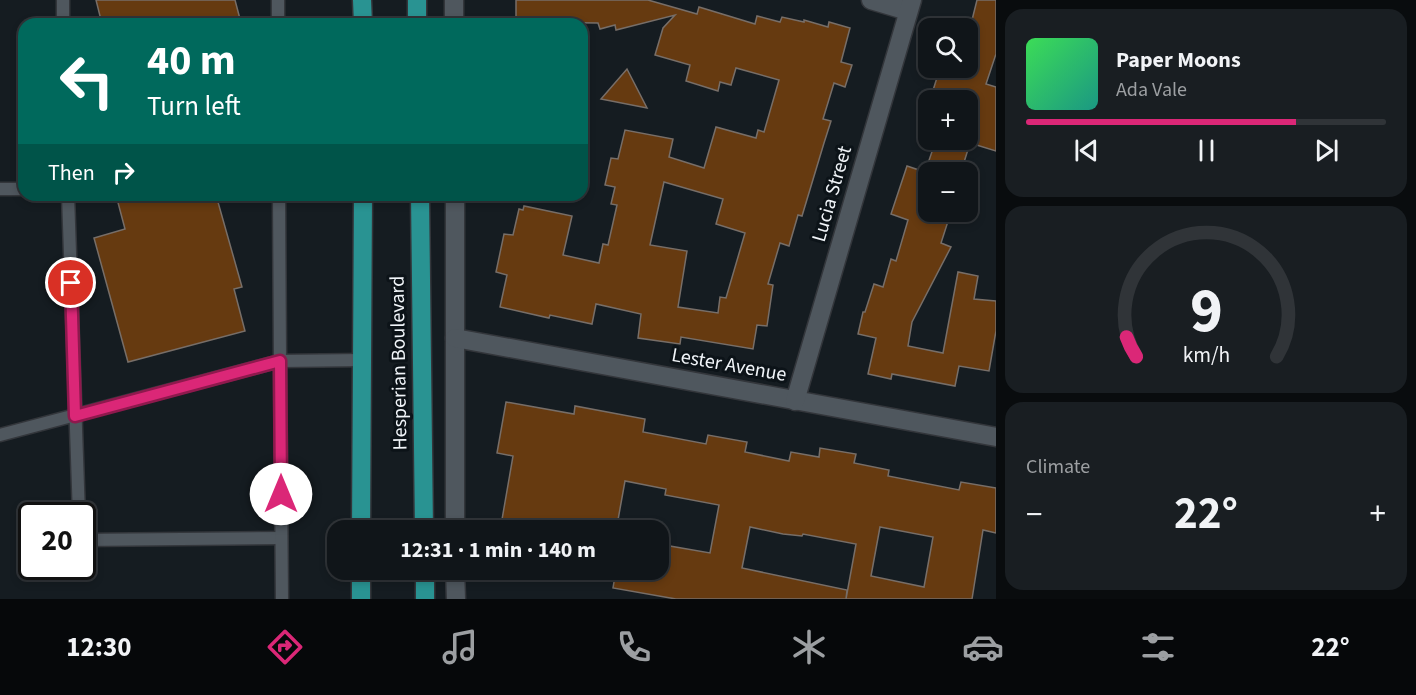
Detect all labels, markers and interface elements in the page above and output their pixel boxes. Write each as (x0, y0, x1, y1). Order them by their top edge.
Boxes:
map controls (918, 18, 978, 222)
button: search (918, 18, 978, 78)
text: 40 m (147, 31, 236, 91)
icon: left (48, 42, 126, 120)
text: Paper Moons (1116, 44, 1241, 76)
text: Ada Vale (1116, 76, 1187, 104)
text: Turn left (147, 87, 241, 126)
button: + (918, 90, 978, 150)
icon: previous (1070, 134, 1103, 167)
icon: pause (1190, 134, 1223, 167)
icon: next (1310, 134, 1343, 167)
street label: Lucia Street (805, 143, 859, 245)
icon: right (107, 156, 140, 189)
text: Then (48, 157, 95, 189)
button: − (918, 162, 978, 222)
pin (45, 257, 96, 308)
icon: arrive (54, 266, 87, 299)
text: 9 (1190, 267, 1222, 356)
street label: Hesperian Boulevard (383, 275, 415, 451)
text: km/h (1182, 340, 1230, 371)
street label: Lester Avenue (669, 341, 789, 389)
text: Climate (1026, 453, 1090, 481)
position arrow (249, 462, 313, 526)
text: 22° (1174, 482, 1238, 546)
text: − (1026, 491, 1042, 538)
text: + (1370, 491, 1386, 538)
speed limit sign: 20 (18, 502, 96, 580)
text: 12:31 · 1 min · 140 m (400, 534, 596, 566)
icon: directions (264, 626, 306, 668)
icon: music (439, 626, 481, 668)
icon: phone (613, 626, 655, 668)
icon: climate (788, 626, 830, 668)
icon: car (962, 626, 1004, 668)
icon: filters (1137, 626, 1179, 668)
text: 12:30 (66, 628, 131, 667)
text: 22° (1311, 628, 1350, 667)

